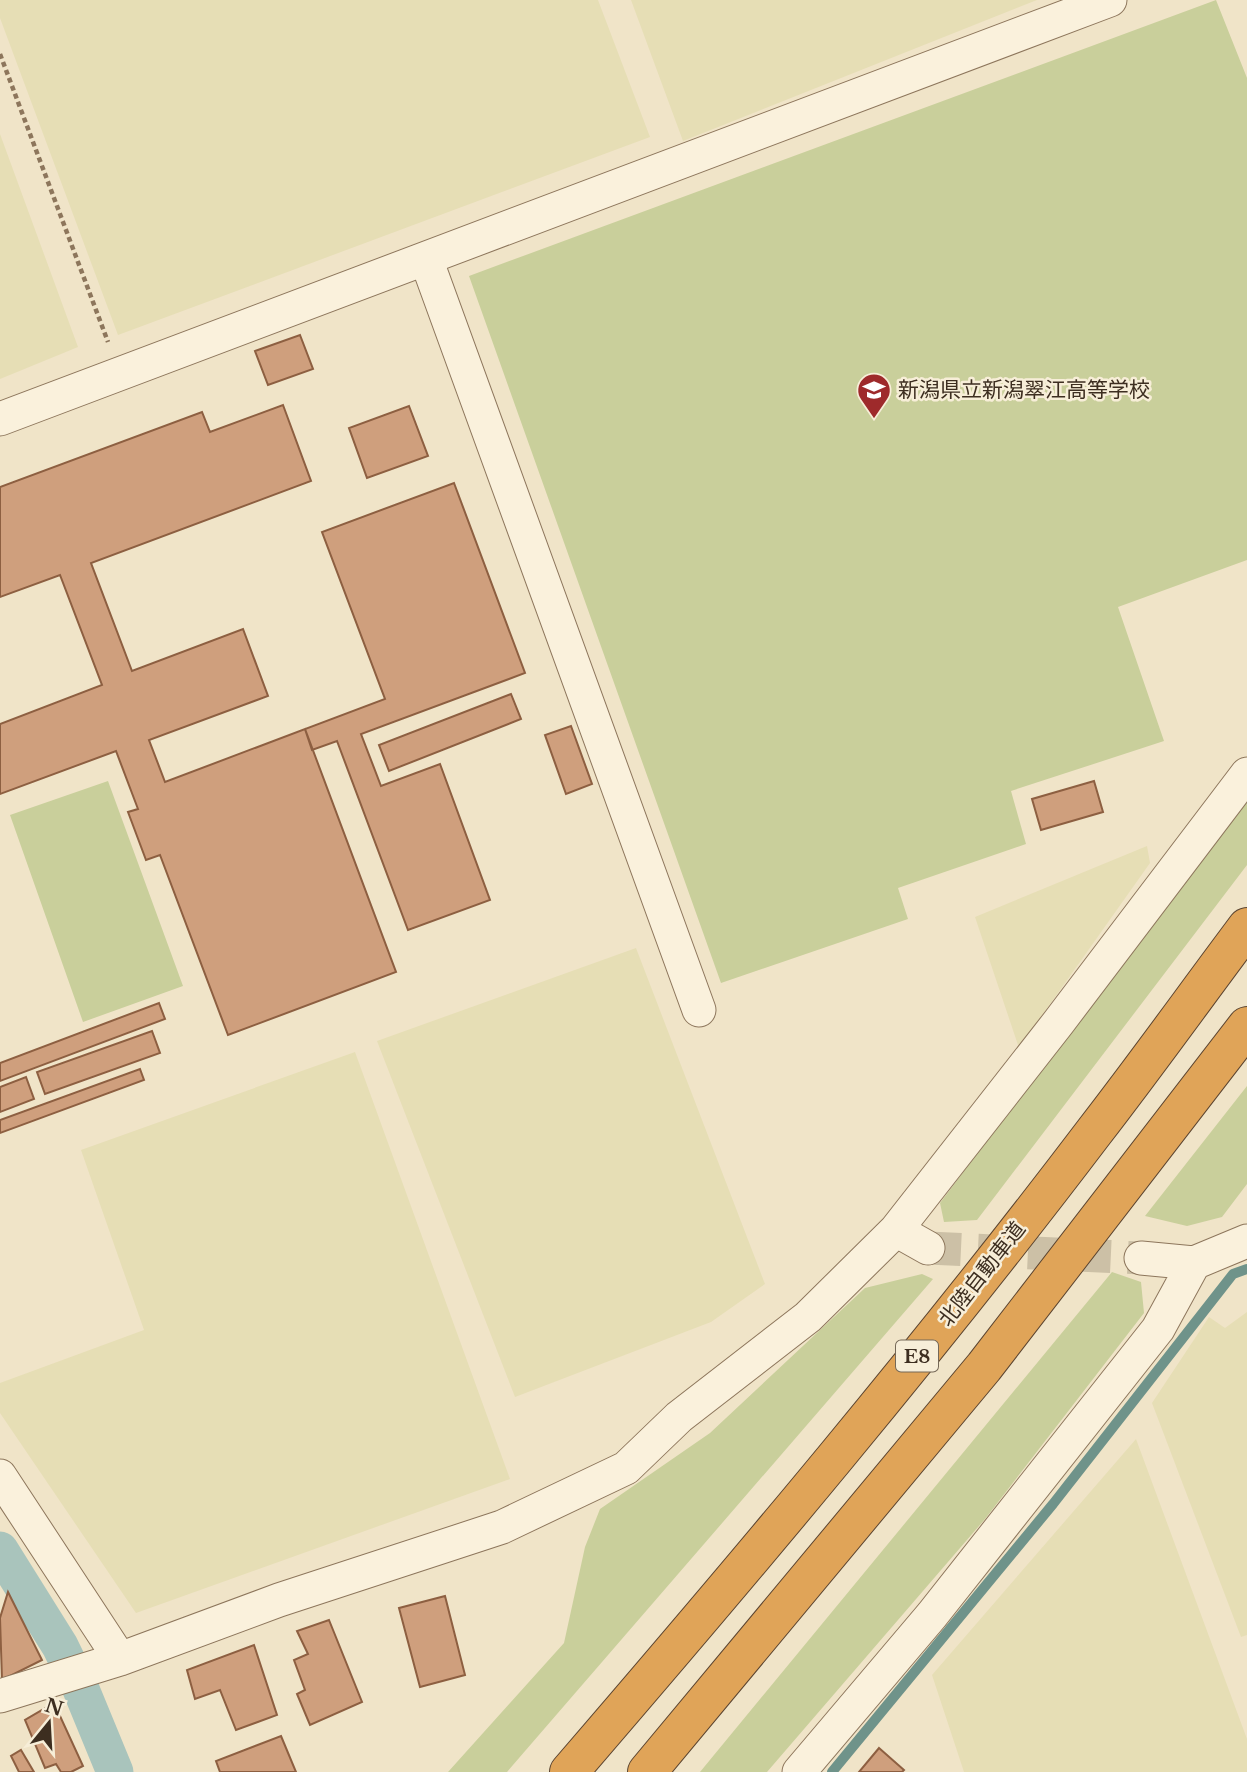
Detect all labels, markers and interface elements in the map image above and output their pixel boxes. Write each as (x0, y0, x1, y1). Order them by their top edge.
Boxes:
school or university icon: 新潟県立新潟翠江高等学校 (855, 371, 893, 420)
place label: 新潟県立新潟翠江高等学校 (898, 377, 1150, 403)
street label: 北陸自動車道 (933, 1216, 1031, 1332)
road number: E8 (896, 1340, 938, 1372)
north arrow (14, 1688, 84, 1758)
text: N (42, 1694, 66, 1721)

